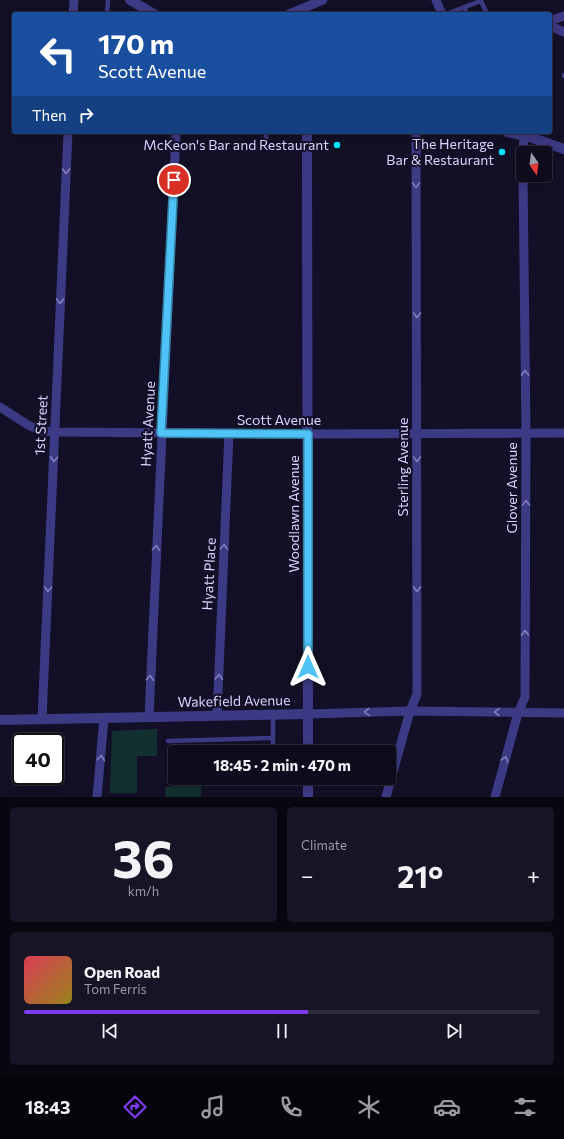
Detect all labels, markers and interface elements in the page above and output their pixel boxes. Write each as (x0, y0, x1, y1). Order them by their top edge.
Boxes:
text: 170 m (98, 26, 174, 60)
icon: left (32, 28, 84, 80)
text: Scott Avenue (98, 60, 206, 82)
icon: right (75, 104, 97, 126)
text: Then (32, 106, 67, 124)
place label: The Heritage Bar & Restaurant (386, 135, 494, 168)
place label: McKeon's Bar and Restaurant (143, 136, 329, 153)
marker: McKeon's Bar and Restaurant (332, 140, 342, 150)
north arrow (516, 146, 552, 182)
map controls (516, 146, 552, 182)
marker: The Heritage Bar & Restaurant (497, 147, 507, 157)
pin (157, 163, 191, 197)
one-way arrow (62, 168, 70, 174)
icon: arrive (163, 169, 185, 191)
one-way arrow (412, 182, 420, 188)
one-way arrow (56, 298, 65, 304)
one-way arrow (412, 312, 421, 318)
one-way arrow (521, 370, 529, 376)
street label: Hyatt Avenue (137, 381, 158, 467)
street label: 1st Street (30, 394, 51, 456)
street label: Scott Avenue (237, 411, 321, 428)
street label: Sterling Avenue (394, 418, 411, 516)
street label: Glover Avenue (503, 442, 520, 534)
street label: Woodlawn Avenue (285, 455, 302, 573)
one-way arrow (49, 456, 58, 462)
one-way arrow (413, 456, 421, 462)
one-way arrow (522, 500, 530, 506)
street label: Hyatt Place (198, 537, 219, 611)
one-way arrow (220, 544, 229, 550)
one-way arrow (152, 545, 161, 551)
one-way arrow (43, 586, 52, 592)
one-way arrow (413, 586, 421, 592)
one-way arrow (521, 630, 529, 636)
position arrow (287, 646, 329, 688)
one-way arrow (214, 674, 223, 680)
one-way arrow (146, 675, 155, 681)
street label: Wakefield Avenue (177, 691, 291, 710)
one-way arrow (364, 708, 370, 716)
one-way arrow (494, 708, 500, 716)
speed limit sign: 40 (12, 733, 64, 785)
one-way arrow (96, 755, 105, 761)
text: 18:45 · 2 min · 470 m (213, 756, 351, 774)
one-way arrow (500, 756, 509, 763)
text: 36 (112, 825, 175, 889)
text: Climate (301, 837, 347, 853)
text: 21° (397, 857, 443, 894)
text: − (301, 862, 314, 889)
text: + (527, 862, 540, 889)
text: km/h (128, 883, 159, 899)
text: Open Road (84, 963, 160, 981)
text: Tom Ferris (84, 981, 147, 997)
icon: previous (99, 1020, 121, 1042)
icon: pause (271, 1020, 293, 1042)
icon: next (443, 1020, 465, 1042)
icon: directions (121, 1093, 149, 1121)
icon: music (199, 1093, 227, 1121)
icon: phone (277, 1093, 305, 1121)
icon: climate (355, 1093, 383, 1121)
icon: car (433, 1093, 461, 1121)
icon: filters (511, 1093, 539, 1121)
text: 18:43 (25, 1096, 71, 1118)

